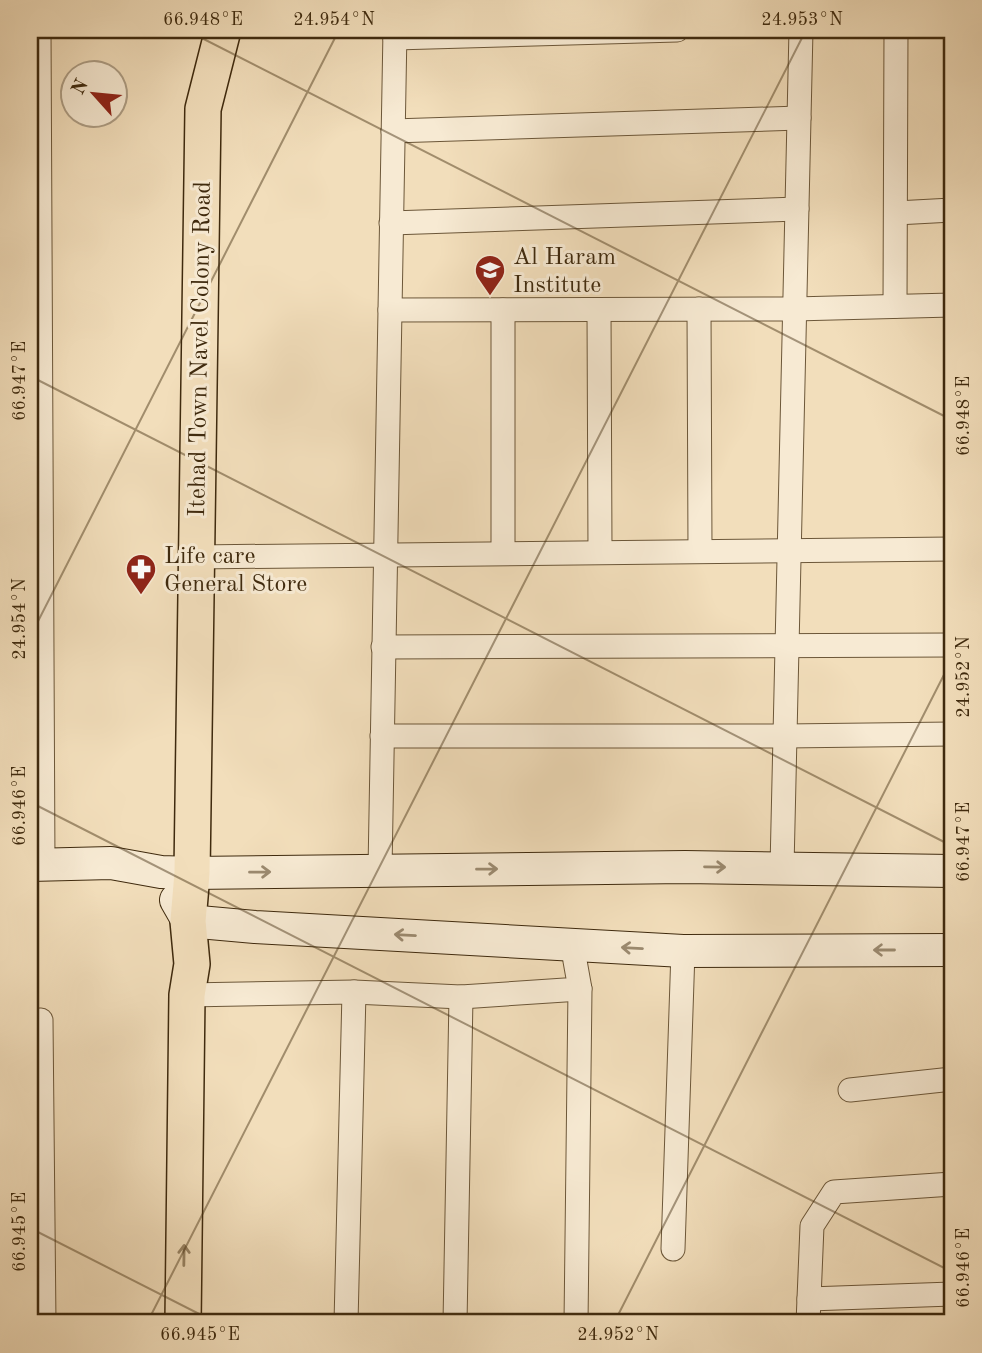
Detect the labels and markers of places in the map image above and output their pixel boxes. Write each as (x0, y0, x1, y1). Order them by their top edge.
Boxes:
place label: Al Haram Institute (513, 246, 616, 298)
school or university icon: Al Haram Institute (473, 253, 507, 297)
place label: Life care General Store (164, 545, 307, 597)
pharmacy icon: Life care General Store (124, 552, 158, 596)

